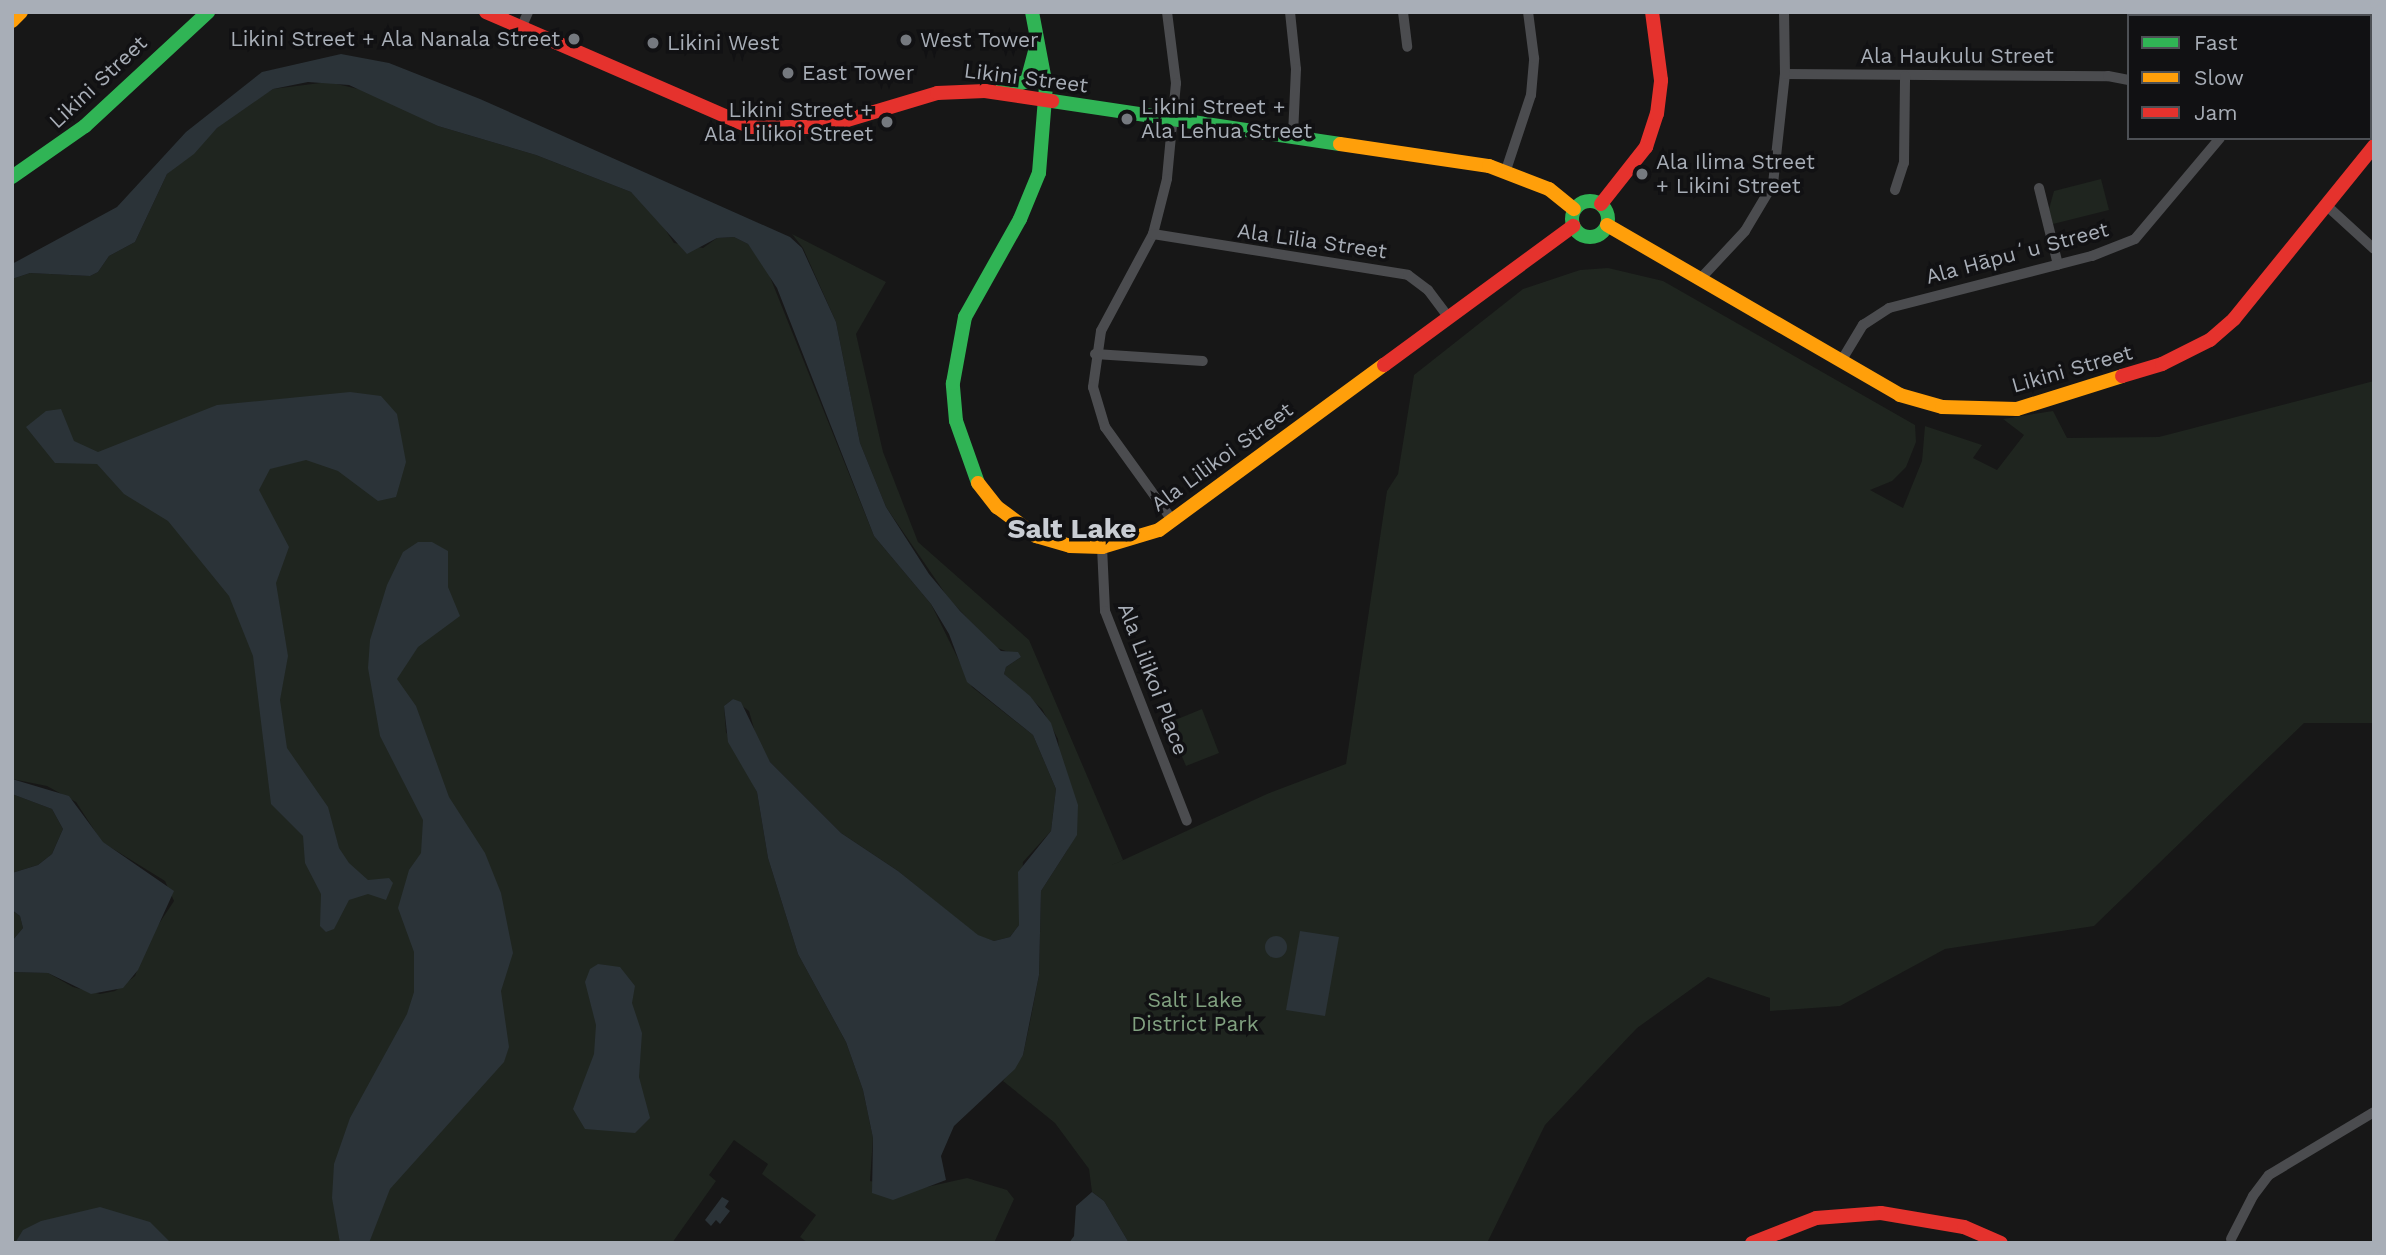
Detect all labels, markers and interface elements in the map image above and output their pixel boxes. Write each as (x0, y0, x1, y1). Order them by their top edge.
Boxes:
legend (2127, 14, 2372, 140)
place label: Likini Street + Ala Nanala Street (228, 26, 560, 52)
place label: West Tower (920, 27, 1039, 53)
street label: Likini Street (44, 30, 152, 134)
place label: Likini West (667, 30, 780, 56)
text: Fast (2194, 30, 2238, 55)
marker: Likini Street + Ala Nanala Street (566, 31, 582, 47)
marker: West Tower (898, 32, 914, 48)
marker: Likini West (645, 35, 661, 51)
street label: Ala Haukulu Street (1860, 43, 2054, 69)
street label: Likini Street (963, 58, 1089, 98)
place label: East Tower (802, 60, 915, 86)
marker: East Tower (780, 65, 796, 81)
text: Slow (2194, 65, 2244, 90)
place label: Likini Street + Ala Lehua Street (1141, 94, 1313, 144)
place label: Likini Street + Ala Lilikoi Street (703, 97, 873, 147)
text: Jam (2194, 100, 2237, 125)
marker: Likini Street + Ala Lehua Street (1119, 111, 1135, 127)
marker: Likini Street + Ala Lilikoi Street (879, 114, 895, 130)
place label: Ala Ilima Street + Likini Street (1656, 149, 1816, 199)
marker: Ala Ilima Street + Likini Street (1634, 166, 1650, 182)
street label: Ala Hāpuʻu Street (1923, 216, 2111, 290)
street label: Ala Līlia Street (1235, 218, 1389, 264)
street label: Likini Street (2009, 340, 2135, 398)
street label: Ala Lilikoi Street (1146, 397, 1298, 517)
district label: Salt Lake (1007, 512, 1137, 546)
street label: Ala Lilikoi Place (1112, 599, 1194, 759)
park label: Salt Lake District Park (1131, 987, 1259, 1037)

